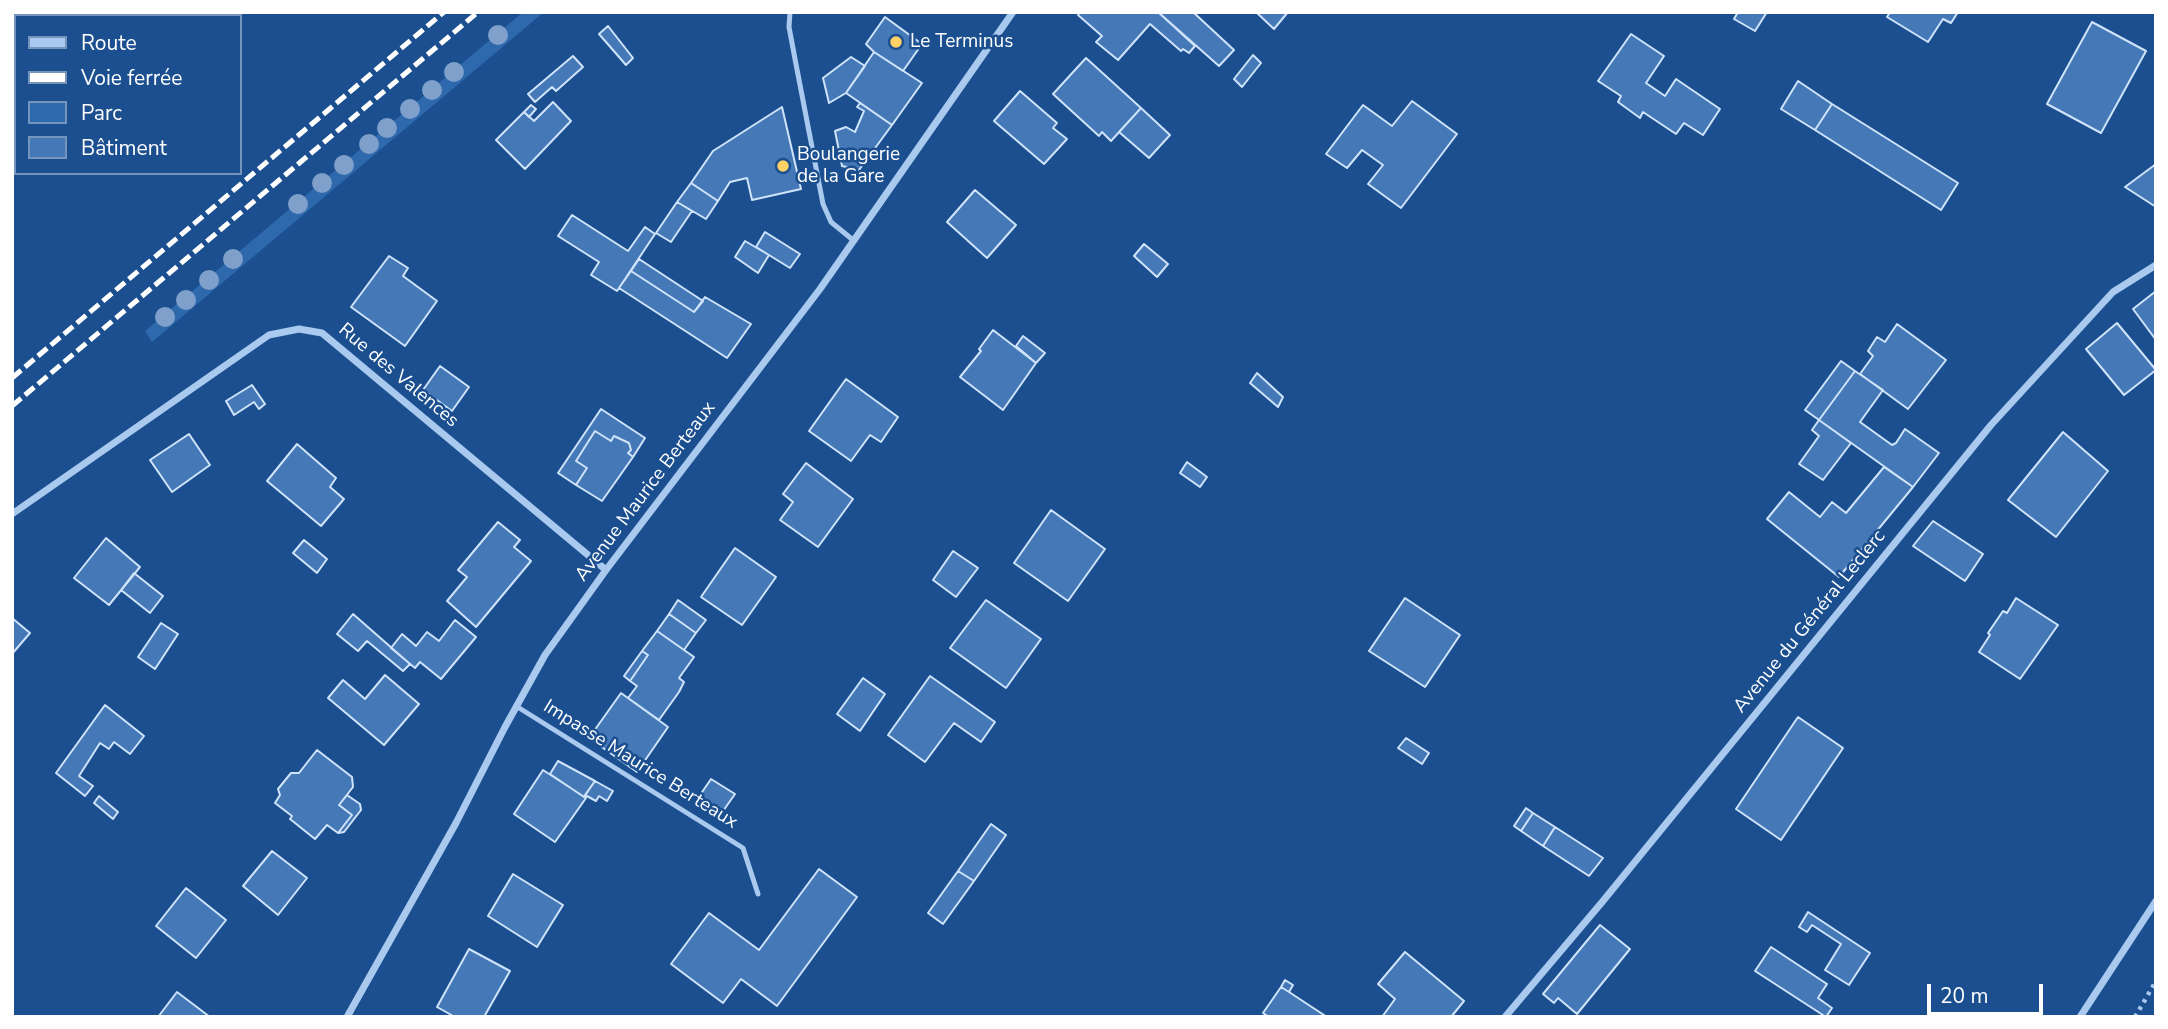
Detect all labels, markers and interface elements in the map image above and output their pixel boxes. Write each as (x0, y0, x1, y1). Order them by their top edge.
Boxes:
legend (14, 14, 242, 175)
text: Route (81, 29, 137, 57)
place label: Le Terminus (910, 31, 1013, 53)
marker: Le Terminus (888, 34, 904, 50)
text: Voie ferrée (81, 64, 182, 92)
text: Parc (81, 99, 122, 127)
text: Bâtiment (81, 134, 167, 162)
place label: Boulangerie de la Gare (797, 144, 900, 188)
marker: Boulangerie de la Gare (775, 158, 791, 174)
street label: Rue des Valences (333, 319, 463, 433)
street label: Avenue Maurice Berteaux (571, 398, 721, 586)
street label: Avenue du Général Leclerc (1729, 526, 1891, 718)
street label: Impasse Maurice Berteaux (539, 696, 741, 834)
scale bar (1930, 970, 2046, 1014)
text: 20 m (1940, 982, 1989, 1010)

